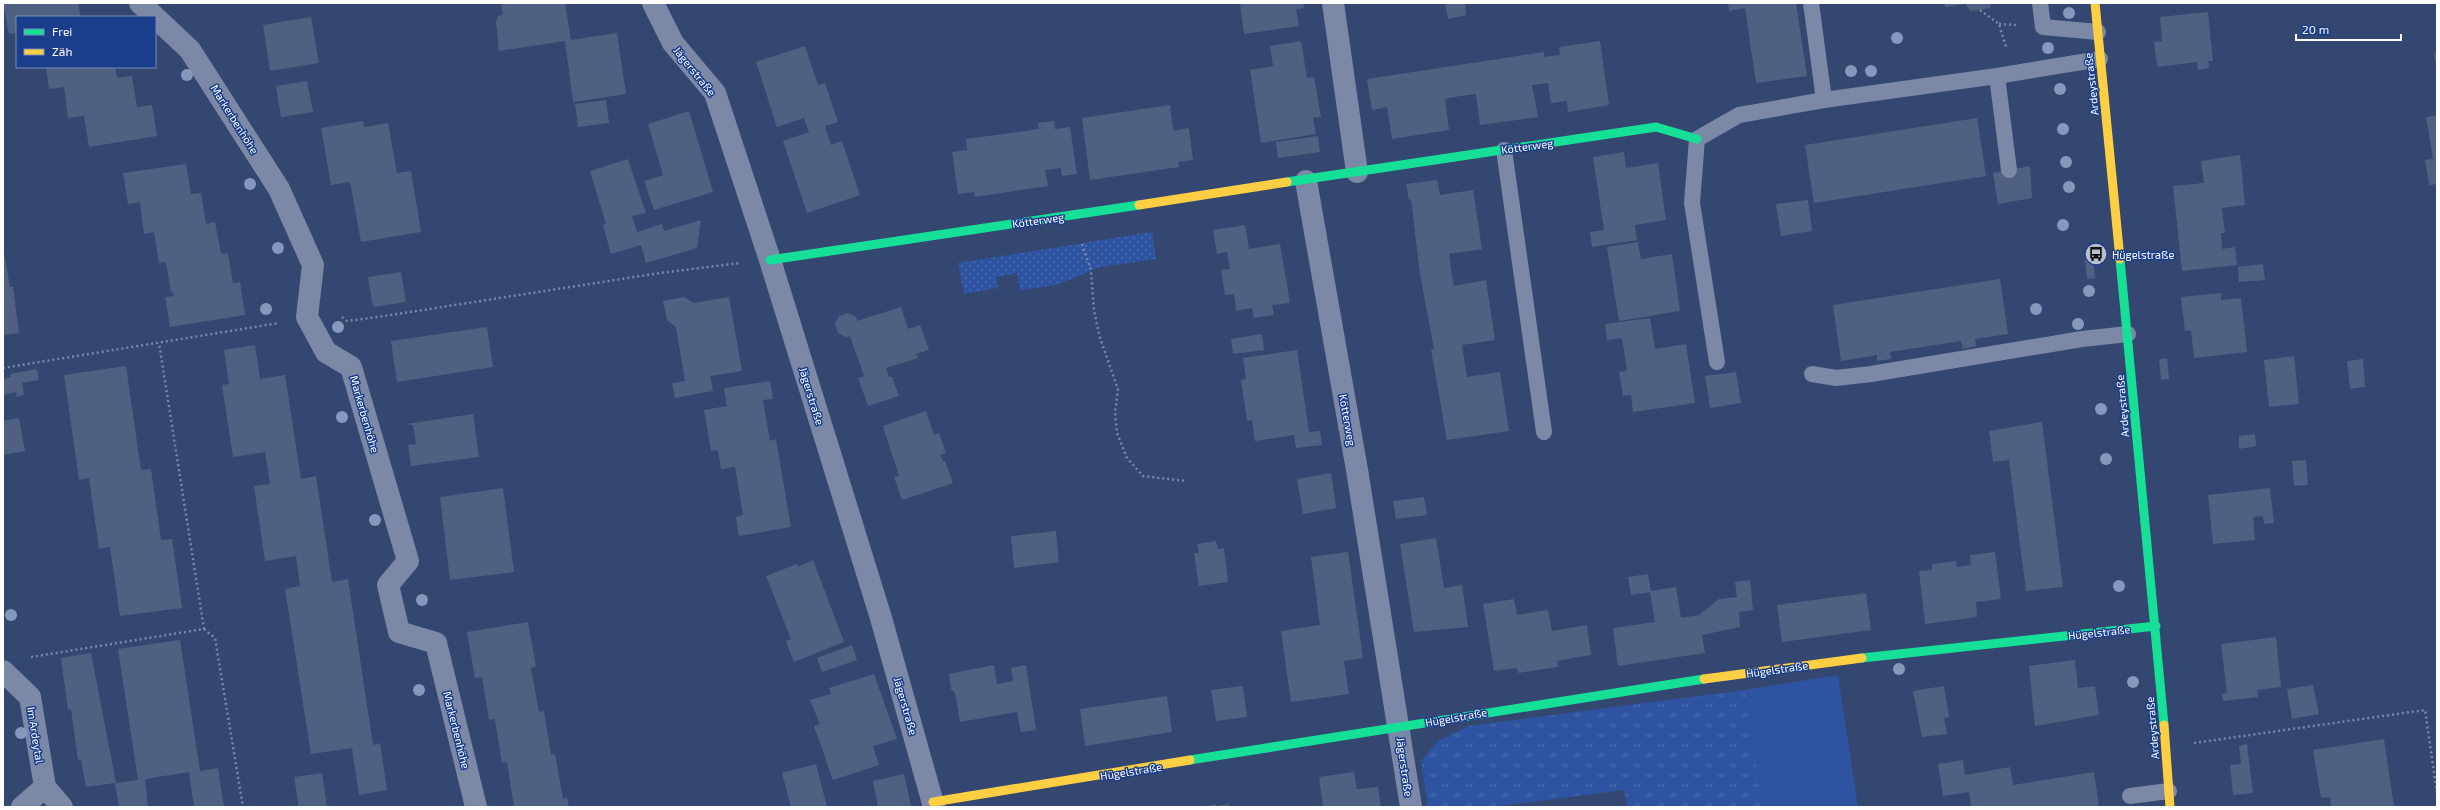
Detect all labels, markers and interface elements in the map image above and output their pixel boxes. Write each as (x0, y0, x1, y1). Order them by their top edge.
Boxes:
legend (16, 16, 156, 68)
scale bar (2296, 16, 2401, 42)
text: 20 m (2302, 22, 2329, 36)
text: Frei (52, 24, 72, 38)
text: Zäh (52, 44, 72, 58)
street label: Jägerstraße (671, 44, 719, 98)
street label: Ardeystraße (2081, 52, 2101, 116)
street label: Markerbenhöhe (208, 82, 262, 156)
street label: Kötterweg (1500, 136, 1554, 156)
street label: Kötterweg (1011, 210, 1065, 230)
bus stop icon: Hügelstraße (2083, 241, 2109, 267)
place label: Hügelstraße (2112, 248, 2175, 261)
street label: Jägerstraße (797, 366, 827, 427)
street label: Markerbenhöhe (348, 374, 382, 454)
street label: Ardeystraße (2113, 374, 2131, 438)
street label: Kötterweg (1337, 393, 1359, 447)
street label: Hügelstraße (2067, 622, 2131, 642)
street label: Hügelstraße (1745, 658, 1809, 680)
street label: Jägerstraße (892, 675, 921, 737)
street label: Markerbenhöhe (441, 690, 473, 770)
street label: Ardeystraße (2143, 696, 2161, 760)
street label: Hügelstraße (1424, 705, 1488, 729)
street label: Im Ardeytal (25, 706, 47, 765)
street label: Jägerstraße (1394, 737, 1416, 798)
street label: Hügelstraße (1099, 760, 1163, 782)

